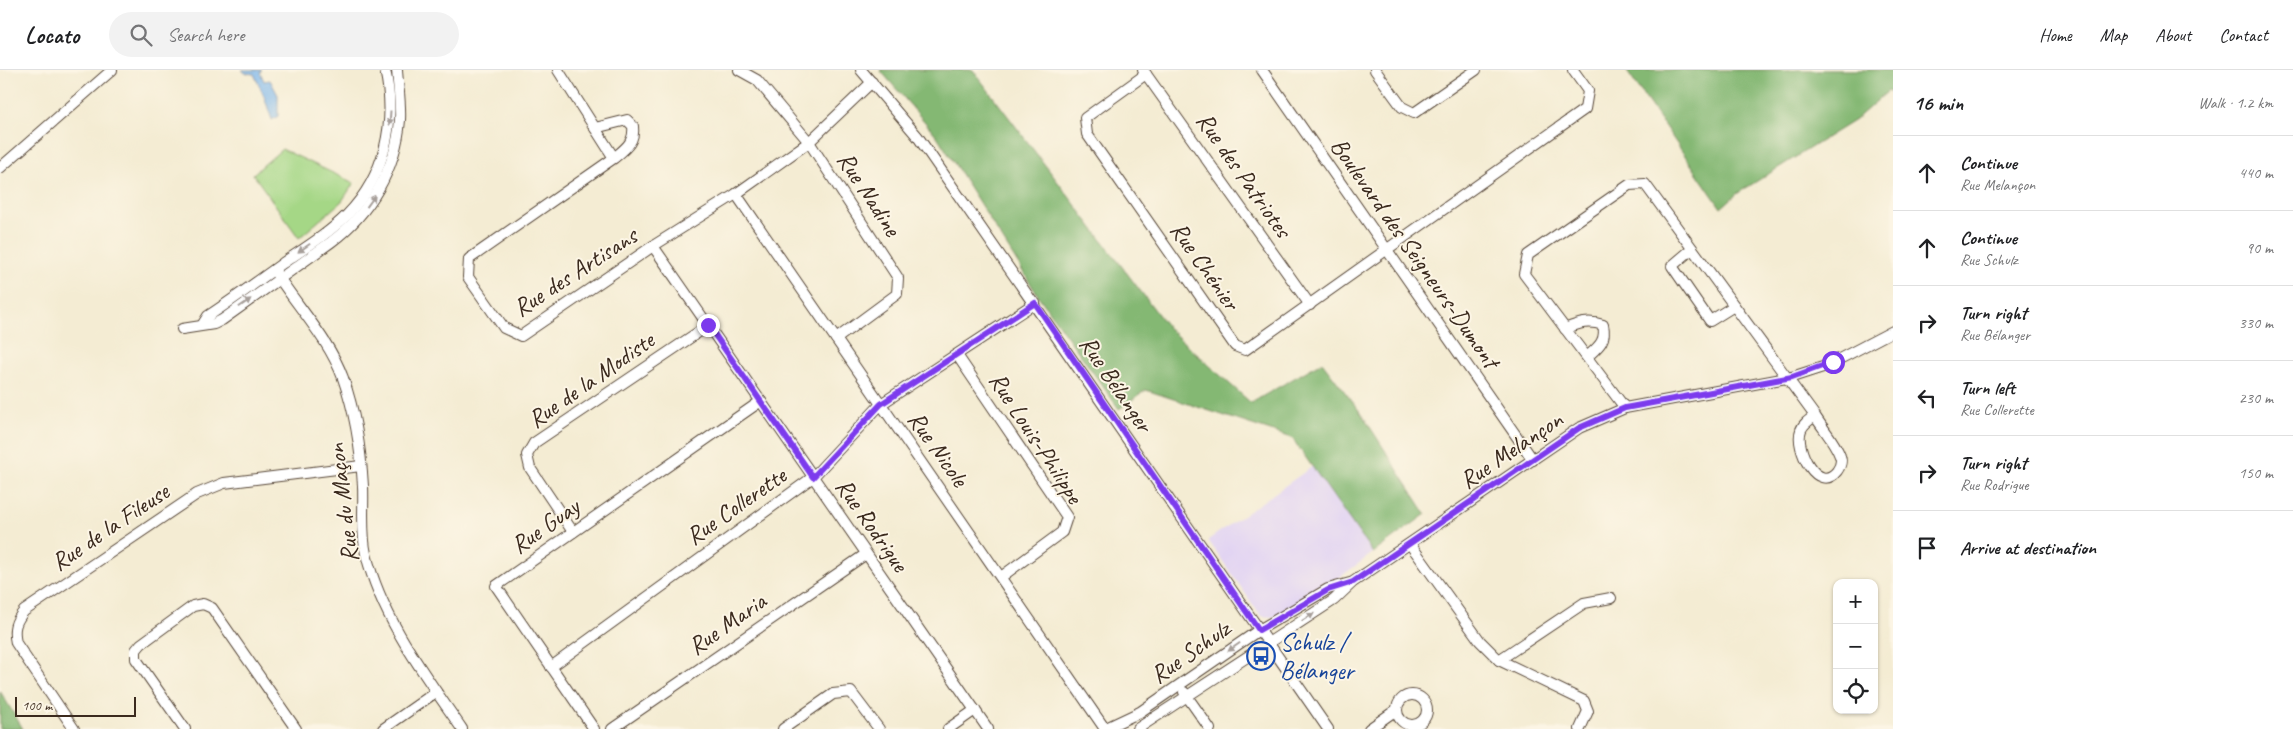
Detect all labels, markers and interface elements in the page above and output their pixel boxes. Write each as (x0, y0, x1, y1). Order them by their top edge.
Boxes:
search box (109, 12, 459, 57)
text: Locato (25, 20, 79, 50)
icon: search (127, 21, 155, 49)
text: Search here (167, 23, 245, 47)
text: Home (2039, 24, 2072, 46)
text: Map (2100, 24, 2127, 46)
text: About (2155, 24, 2191, 46)
text: Contact (2219, 24, 2268, 46)
text: 16 min (1913, 90, 1963, 116)
text: Walk · 1.2 km (2198, 93, 2273, 113)
street label: Rue des Patriotes (1189, 106, 1300, 246)
one-way arrow (386, 110, 394, 126)
street label: Boulevard des Seigneurs-Dumont (1323, 132, 1509, 378)
street label: Rue Nadine (830, 146, 909, 244)
text: Continue (1960, 151, 2017, 175)
icon: ahead (1913, 159, 1941, 187)
text: 440 m (2239, 163, 2273, 183)
text: Rue Melançon (1960, 175, 2035, 195)
one-way arrow (366, 194, 376, 208)
street label: Rue Chénier (1163, 215, 1248, 318)
street label: Rue des Artisans (507, 219, 645, 324)
text: Continue (1960, 226, 2017, 250)
icon: ahead (1913, 234, 1941, 262)
text: 90 m (2246, 238, 2273, 258)
one-way arrow (298, 243, 311, 254)
text: Rue Schulz (1960, 250, 2018, 270)
one-way arrow (239, 298, 252, 308)
text: Turn right (1960, 301, 2027, 325)
icon: right (1913, 309, 1941, 337)
text: 330 m (2239, 313, 2273, 333)
route end (697, 314, 720, 337)
street label: Rue de la Modiste (521, 324, 662, 435)
text: Rue Bélanger (1960, 325, 2030, 345)
street label: Rue Bélanger (1072, 330, 1162, 441)
route start (1822, 351, 1845, 374)
street label: Rue Louis-Philippe (982, 366, 1091, 511)
text: Turn left (1960, 376, 2015, 400)
icon: left (1913, 384, 1941, 412)
text: 230 m (2239, 388, 2273, 408)
text: Rue Collerette (1960, 400, 2034, 420)
street label: Rue Melançon (1453, 403, 1569, 496)
street label: Rue Nicole (901, 405, 977, 495)
street label: Rue du Maçon (320, 441, 366, 564)
text: Turn right (1960, 451, 2027, 475)
street label: Rue Collerette (680, 459, 794, 552)
icon: right (1913, 459, 1941, 487)
text: 150 m (2239, 463, 2273, 483)
street label: Rue Rodrigue (828, 472, 917, 580)
street label: Rue de la Fileuse (45, 475, 177, 578)
text: Rue Rodrigue (1960, 475, 2029, 495)
street label: Rue Guay (504, 489, 588, 561)
icon: arrive (1913, 534, 1941, 562)
text: Arrive at destination (1960, 536, 2096, 560)
map controls (1833, 579, 1878, 714)
button: + (1833, 579, 1878, 624)
street label: Rue Maria (682, 584, 774, 662)
street label: Rue Schulz (1144, 611, 1239, 691)
one-way arrow (1302, 612, 1315, 621)
button: − (1833, 624, 1878, 669)
place label: Schulz / Bélanger (1280, 626, 1357, 687)
bus stop icon: Schulz / Bélanger (1246, 641, 1276, 671)
one-way arrow (1228, 642, 1241, 652)
button: locate (1833, 669, 1878, 714)
scale bar (15, 694, 136, 717)
text: 100 m (22, 697, 52, 714)

